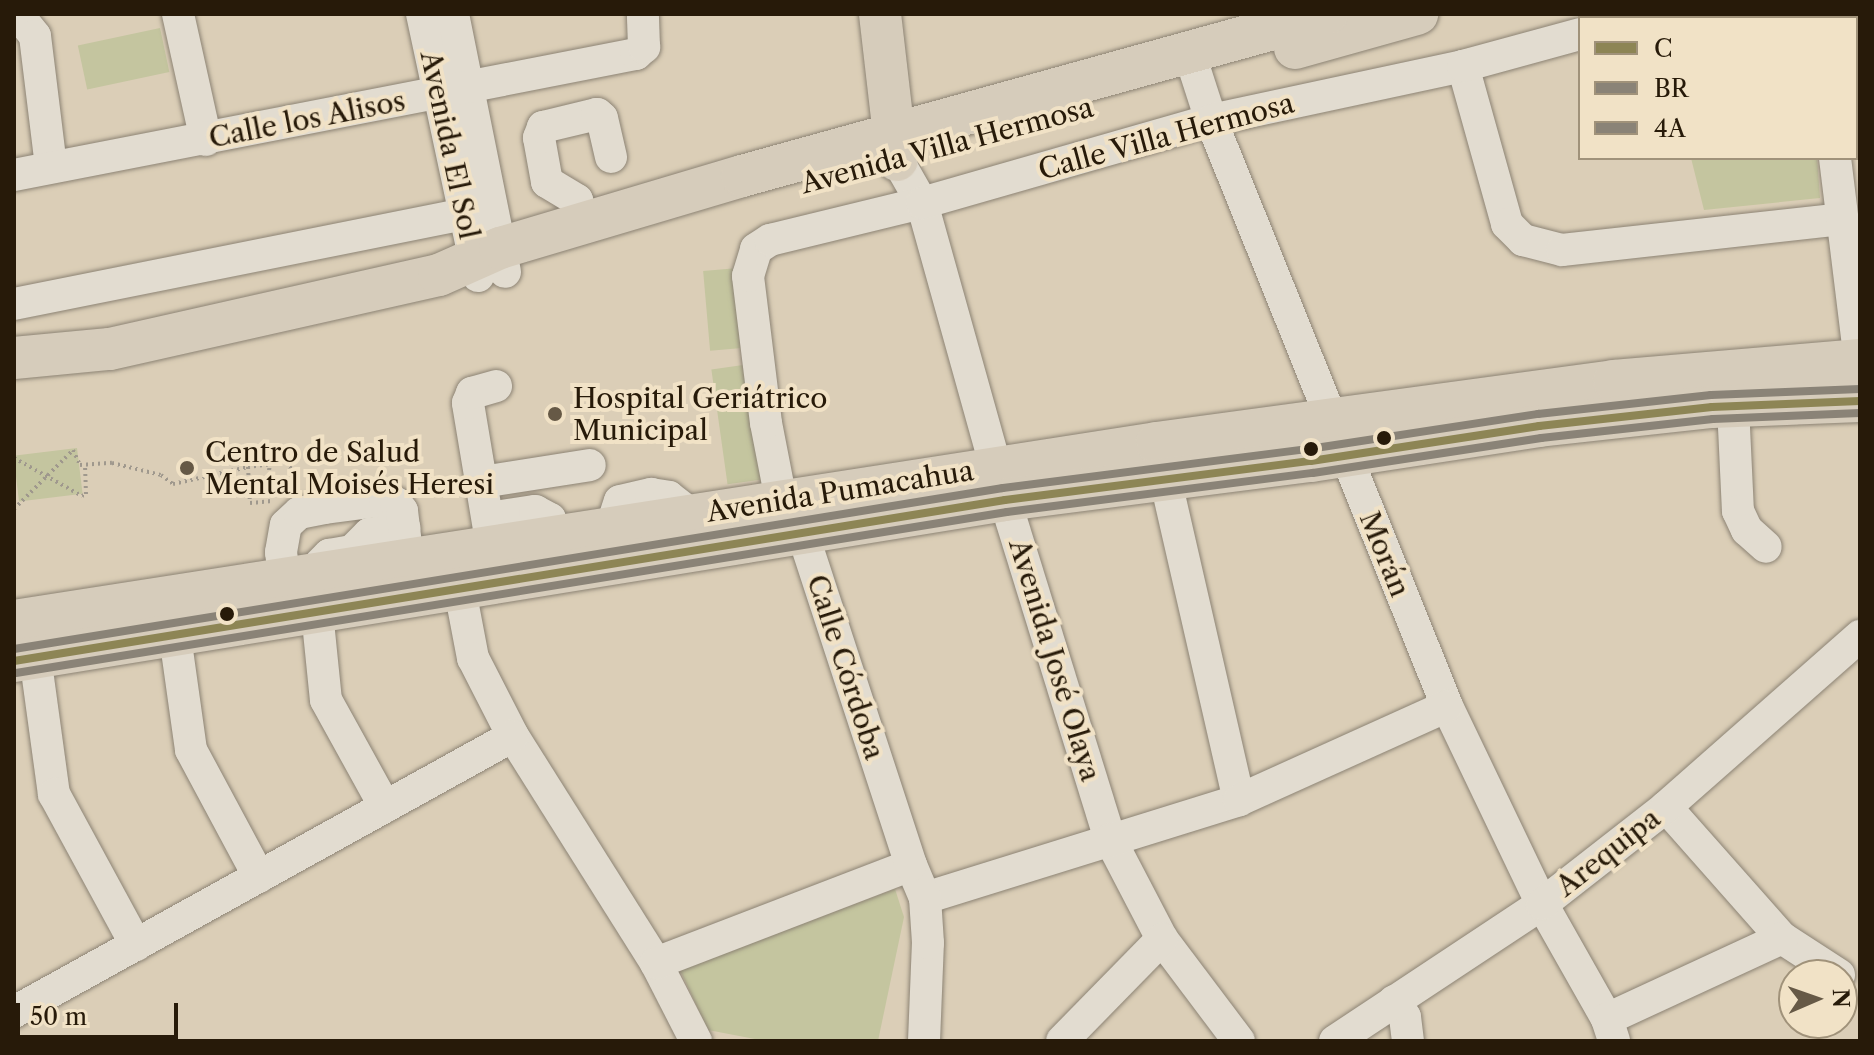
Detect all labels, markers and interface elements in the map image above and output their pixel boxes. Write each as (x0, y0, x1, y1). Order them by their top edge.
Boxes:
legend (1578, 16, 1858, 160)
text: C (1654, 34, 1673, 63)
street label: Avenida El Sol (414, 48, 486, 242)
text: BR (1654, 74, 1688, 103)
street label: Calle los Alisos (205, 83, 409, 155)
street label: Calle Villa Hermosa (1034, 86, 1298, 186)
street label: Avenida Villa Hermosa (796, 90, 1098, 200)
text: 4A (1654, 114, 1686, 143)
place label: Hospital Geriátrico Municipal (573, 381, 827, 447)
marker: Hospital Geriátrico Municipal (544, 403, 566, 425)
unlabelled marker (1376, 430, 1392, 446)
place label: Centro de Salud Mental Moisés Heresi (205, 435, 494, 501)
unlabelled marker (1303, 441, 1319, 457)
street label: Avenida Pumacahua (704, 453, 976, 529)
marker: Centro de Salud Mental Moisés Heresi (176, 457, 198, 479)
street label: Morán (1353, 507, 1417, 601)
street label: Avenida José Olaya (1002, 535, 1108, 785)
street label: Calle Córdoba (800, 570, 892, 764)
unlabelled marker (219, 606, 235, 622)
street label: Arequipa (1549, 801, 1667, 903)
north arrow (1778, 959, 1858, 1039)
scale bar (20, 987, 182, 1037)
text: N (1827, 988, 1854, 1008)
text: 50 m (30, 1002, 87, 1031)

